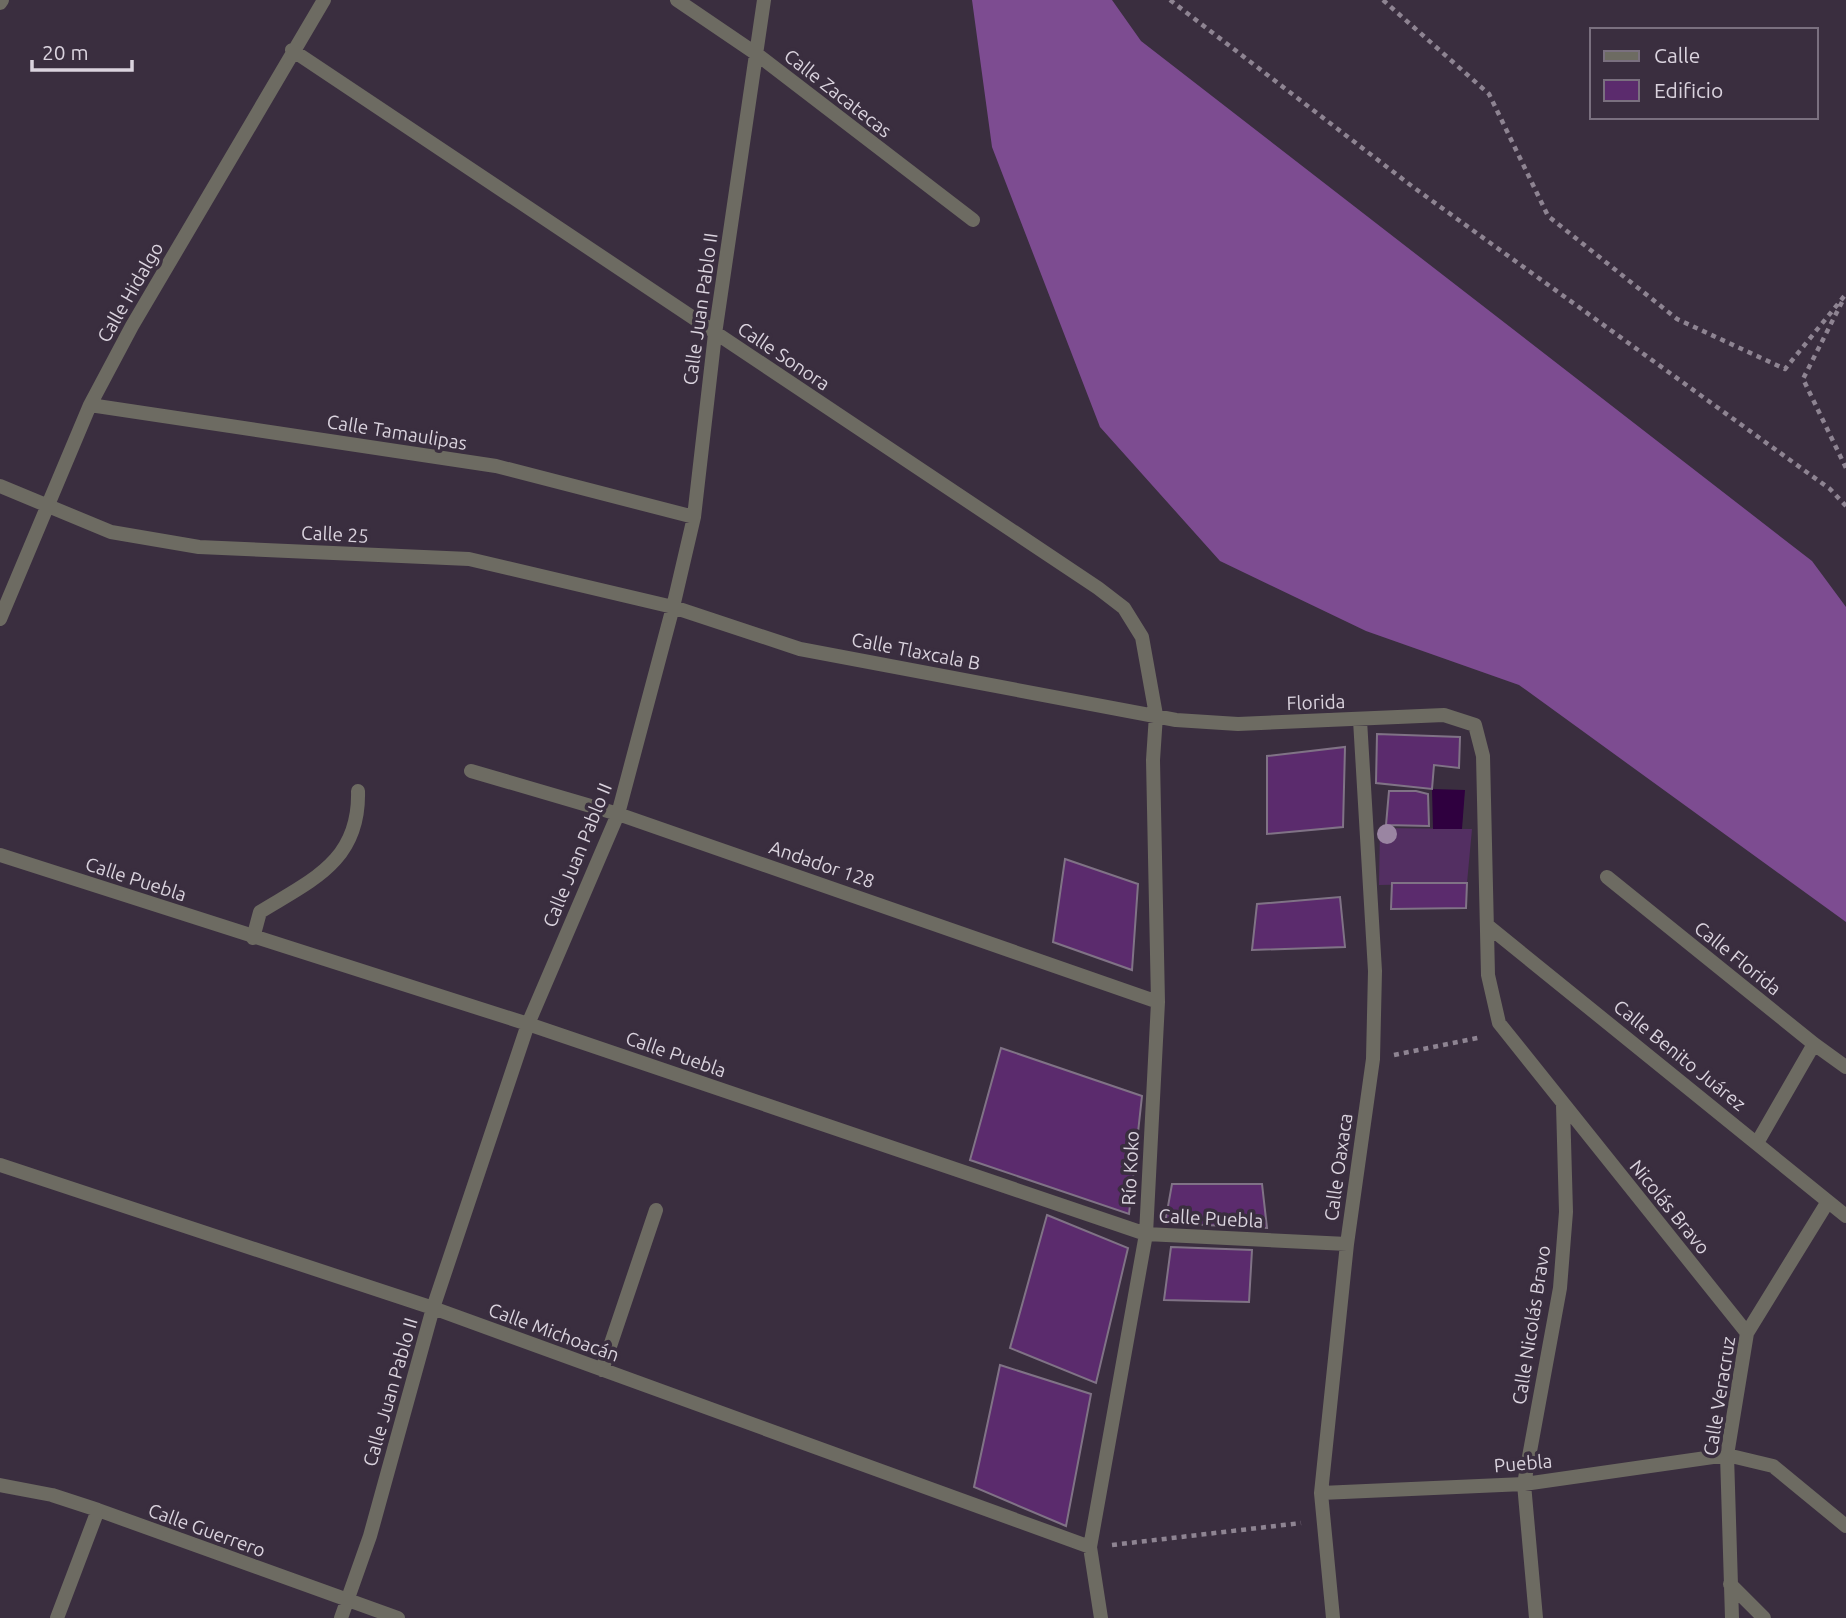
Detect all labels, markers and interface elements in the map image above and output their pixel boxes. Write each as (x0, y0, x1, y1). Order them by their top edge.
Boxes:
scale bar (32, 28, 131, 72)
legend (1590, 28, 1818, 119)
text: 20 m (42, 40, 89, 64)
text: Calle (1654, 43, 1700, 67)
street label: Calle Zacatecas (780, 44, 896, 142)
text: Edificio (1654, 78, 1723, 102)
street label: Calle Juan Pablo II (678, 231, 722, 387)
street label: Calle Hidalgo (92, 238, 168, 346)
street label: Calle Sonora (734, 317, 834, 395)
street label: Calle Tamaulipas (325, 410, 469, 454)
street label: Calle 25 (301, 521, 369, 547)
street label: Calle Tlaxcala B (850, 628, 982, 674)
street label: Florida (1286, 690, 1346, 714)
street label: Calle Juan Pablo II (538, 780, 616, 930)
street label: Andador 128 (766, 836, 878, 892)
street label: Calle Puebla (83, 852, 189, 906)
street label: Calle Florida (1690, 916, 1786, 1000)
street label: Calle Benito Juárez (1610, 995, 1751, 1115)
street label: Calle Puebla (623, 1027, 729, 1081)
street label: Calle Oaxaca (1320, 1112, 1356, 1222)
street label: Río Koko (1117, 1130, 1143, 1206)
street label: Nicolás Bravo (1625, 1155, 1715, 1259)
street label: Calle Puebla (1158, 1204, 1264, 1232)
street label: Calle Nicolás Bravo (1508, 1244, 1554, 1406)
street label: Calle Michoacán (486, 1298, 622, 1366)
street label: Calle Juan Pablo II (358, 1315, 422, 1469)
street label: Calle Veracruz (1699, 1334, 1739, 1457)
street label: Puebla (1493, 1449, 1553, 1477)
street label: Calle Guerrero (145, 1499, 269, 1561)

